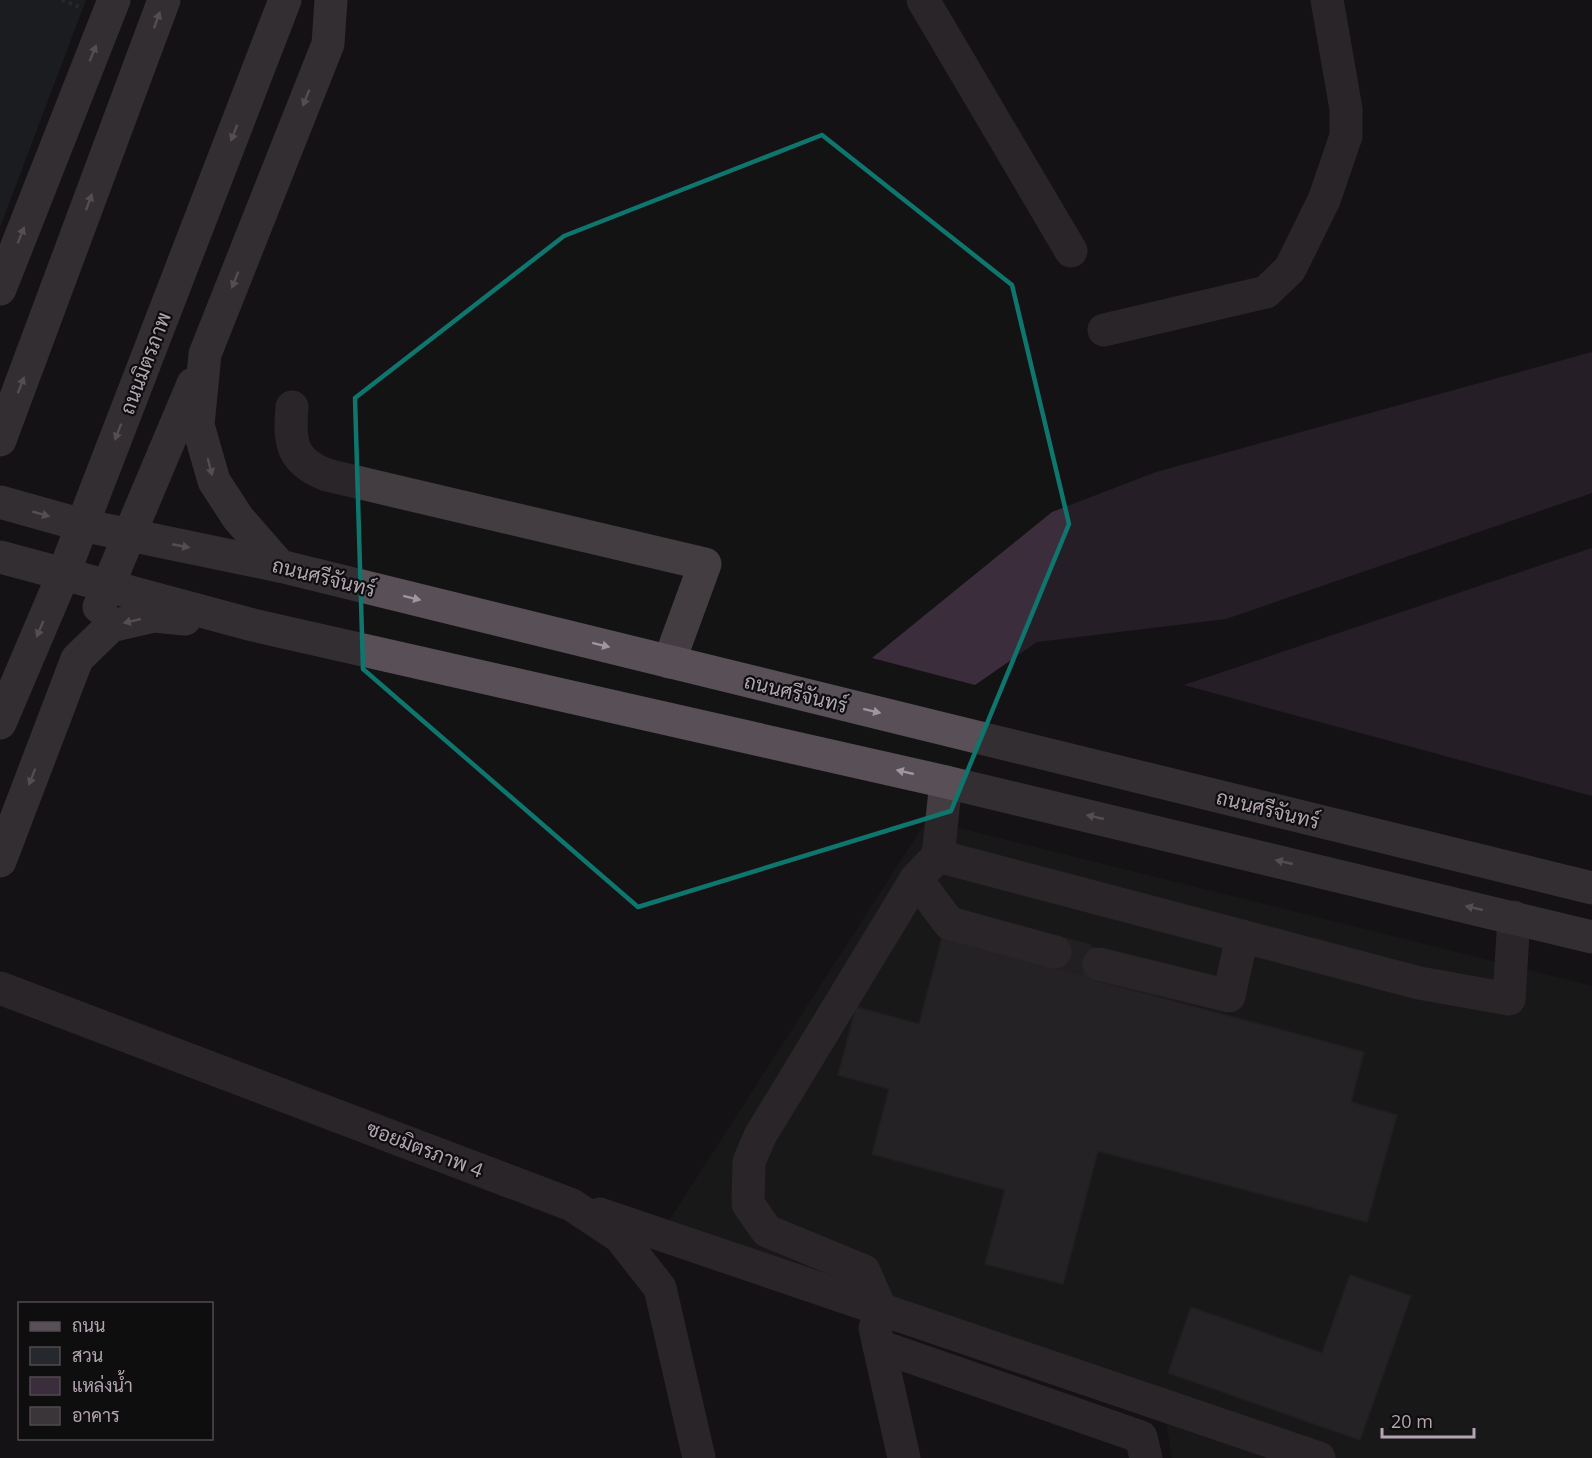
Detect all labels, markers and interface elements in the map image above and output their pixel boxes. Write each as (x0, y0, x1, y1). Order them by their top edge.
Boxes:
one-way arrow (153, 11, 162, 29)
one-way arrow (88, 44, 98, 62)
one-way arrow (301, 90, 311, 108)
one-way arrow (229, 124, 238, 142)
one-way arrow (84, 193, 94, 211)
one-way arrow (17, 226, 27, 244)
one-way arrow (230, 271, 239, 289)
street label: ถนนมิตรภาพ (113, 308, 177, 418)
one-way arrow (16, 376, 26, 394)
one-way arrow (113, 424, 123, 442)
one-way arrow (206, 458, 215, 476)
one-way arrow (32, 509, 50, 519)
one-way arrow (172, 541, 190, 551)
street label: ถนนศรีจันทร์ (270, 551, 378, 603)
one-way arrow (403, 594, 421, 604)
one-way arrow (123, 617, 141, 627)
one-way arrow (35, 620, 45, 638)
one-way arrow (592, 640, 610, 650)
street label: ถนนศรีจันทร์ (742, 667, 850, 719)
one-way arrow (863, 707, 881, 717)
one-way arrow (896, 767, 914, 777)
one-way arrow (27, 768, 37, 786)
street label: ถนนศรีจันทร์ (1214, 783, 1322, 835)
one-way arrow (1085, 812, 1104, 822)
one-way arrow (1275, 857, 1294, 867)
one-way arrow (1465, 902, 1483, 912)
street label: ซอยมิตรภาพ 4 (363, 1114, 488, 1184)
legend (18, 1302, 213, 1440)
text: ถนน (72, 1313, 105, 1337)
text: สวน (72, 1343, 103, 1367)
text: แหล่งน้ำ (72, 1370, 133, 1397)
scale bar (1382, 1401, 1474, 1439)
text: อาคาร (72, 1403, 120, 1427)
text: 20 m (1391, 1409, 1433, 1433)

